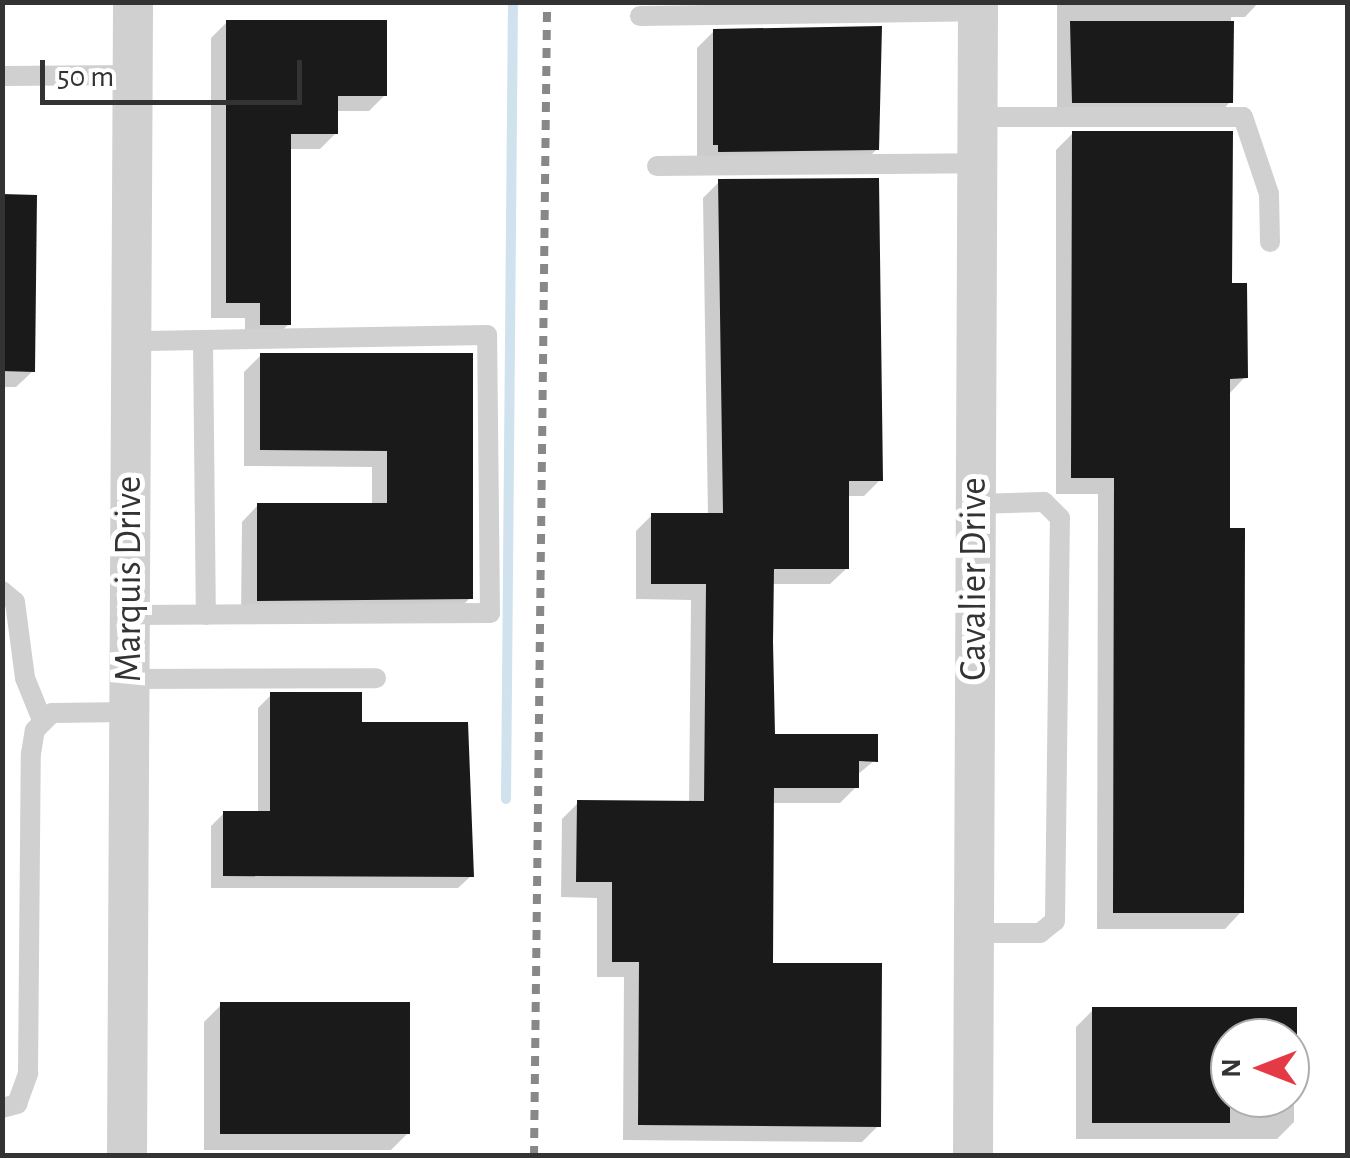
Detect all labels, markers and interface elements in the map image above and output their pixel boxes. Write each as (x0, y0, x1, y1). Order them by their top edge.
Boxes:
scale bar (45, 40, 308, 102)
text: 50 m (57, 62, 114, 92)
street label: Marquis Drive (107, 476, 153, 682)
street label: Cavalier Drive (952, 477, 998, 681)
north arrow (1210, 1018, 1310, 1118)
text: N (1218, 1058, 1246, 1078)

